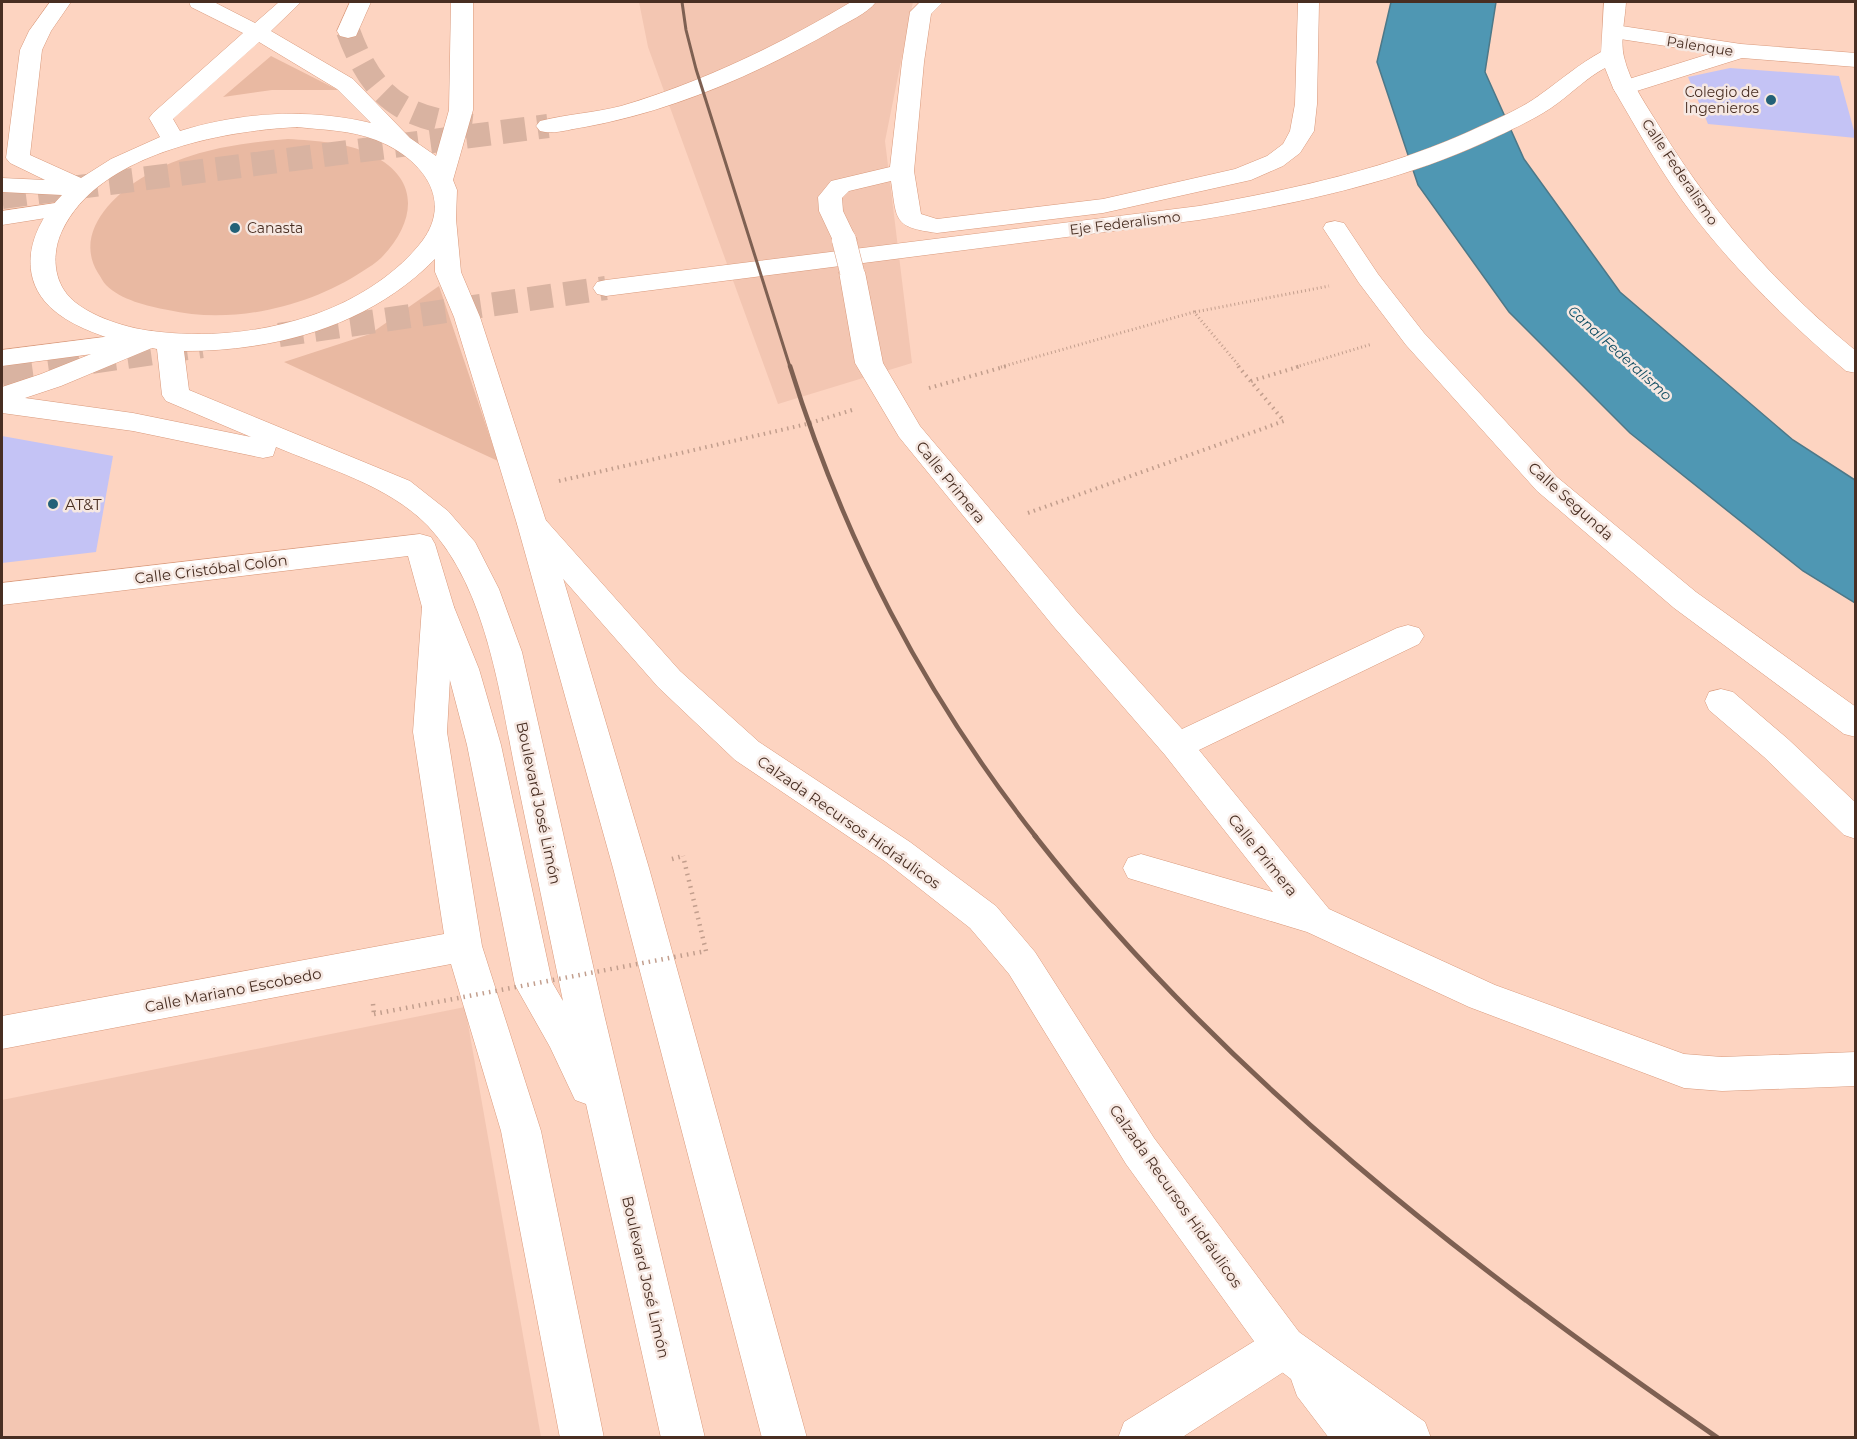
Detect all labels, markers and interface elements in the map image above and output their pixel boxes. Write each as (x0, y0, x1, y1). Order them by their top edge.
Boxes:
street label: Palenque (1665, 32, 1735, 60)
place label: Colegio de Ingenieros (1685, 83, 1759, 117)
marker: Colegio de Ingenieros (1764, 93, 1778, 107)
street label: Calle Federalismo (1638, 116, 1722, 229)
street label: Eje Federalismo (1068, 207, 1182, 239)
place label: Canasta (247, 219, 303, 237)
marker: Canasta (228, 221, 242, 235)
water label: Canal Federalismo (1564, 302, 1676, 405)
street label: Calle Primera (912, 437, 990, 527)
street label: Calle Segunda (1524, 458, 1618, 544)
place label: AT&T (65, 495, 102, 514)
marker: AT&T (46, 497, 60, 511)
street label: Calle Cristóbal Colón (134, 550, 288, 588)
street label: Boulevard José Limón (512, 720, 566, 886)
street label: Calzada Recursos Hidráulicos (754, 751, 944, 893)
street label: Calle Primera (1224, 810, 1302, 900)
street label: Calle Mariano Escobedo (143, 964, 323, 1016)
street label: Calzada Recursos Hidráulicos (1105, 1101, 1247, 1291)
street label: Boulevard José Limón (618, 1194, 674, 1360)

